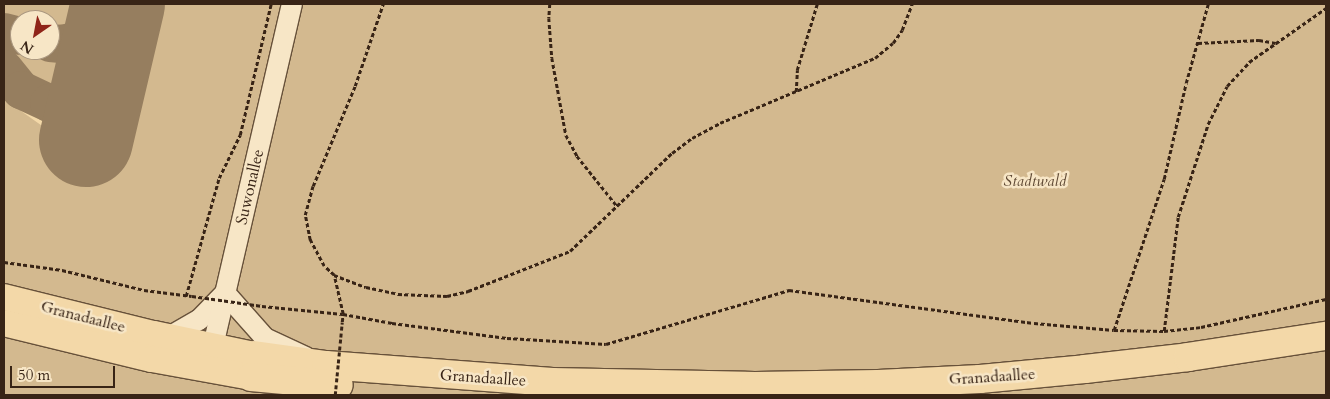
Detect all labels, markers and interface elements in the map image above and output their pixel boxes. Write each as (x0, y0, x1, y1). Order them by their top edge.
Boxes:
north arrow (10, 10, 60, 60)
text: N (17, 36, 37, 58)
street label: Suwonallee (232, 147, 268, 227)
park label: Stadtwald (1003, 171, 1067, 191)
street label: Granadaallee (39, 297, 127, 337)
scale bar (12, 356, 118, 388)
street label: Granadaallee (948, 364, 1036, 390)
text: 50 m (18, 365, 50, 385)
street label: Granadaallee (439, 365, 527, 391)

